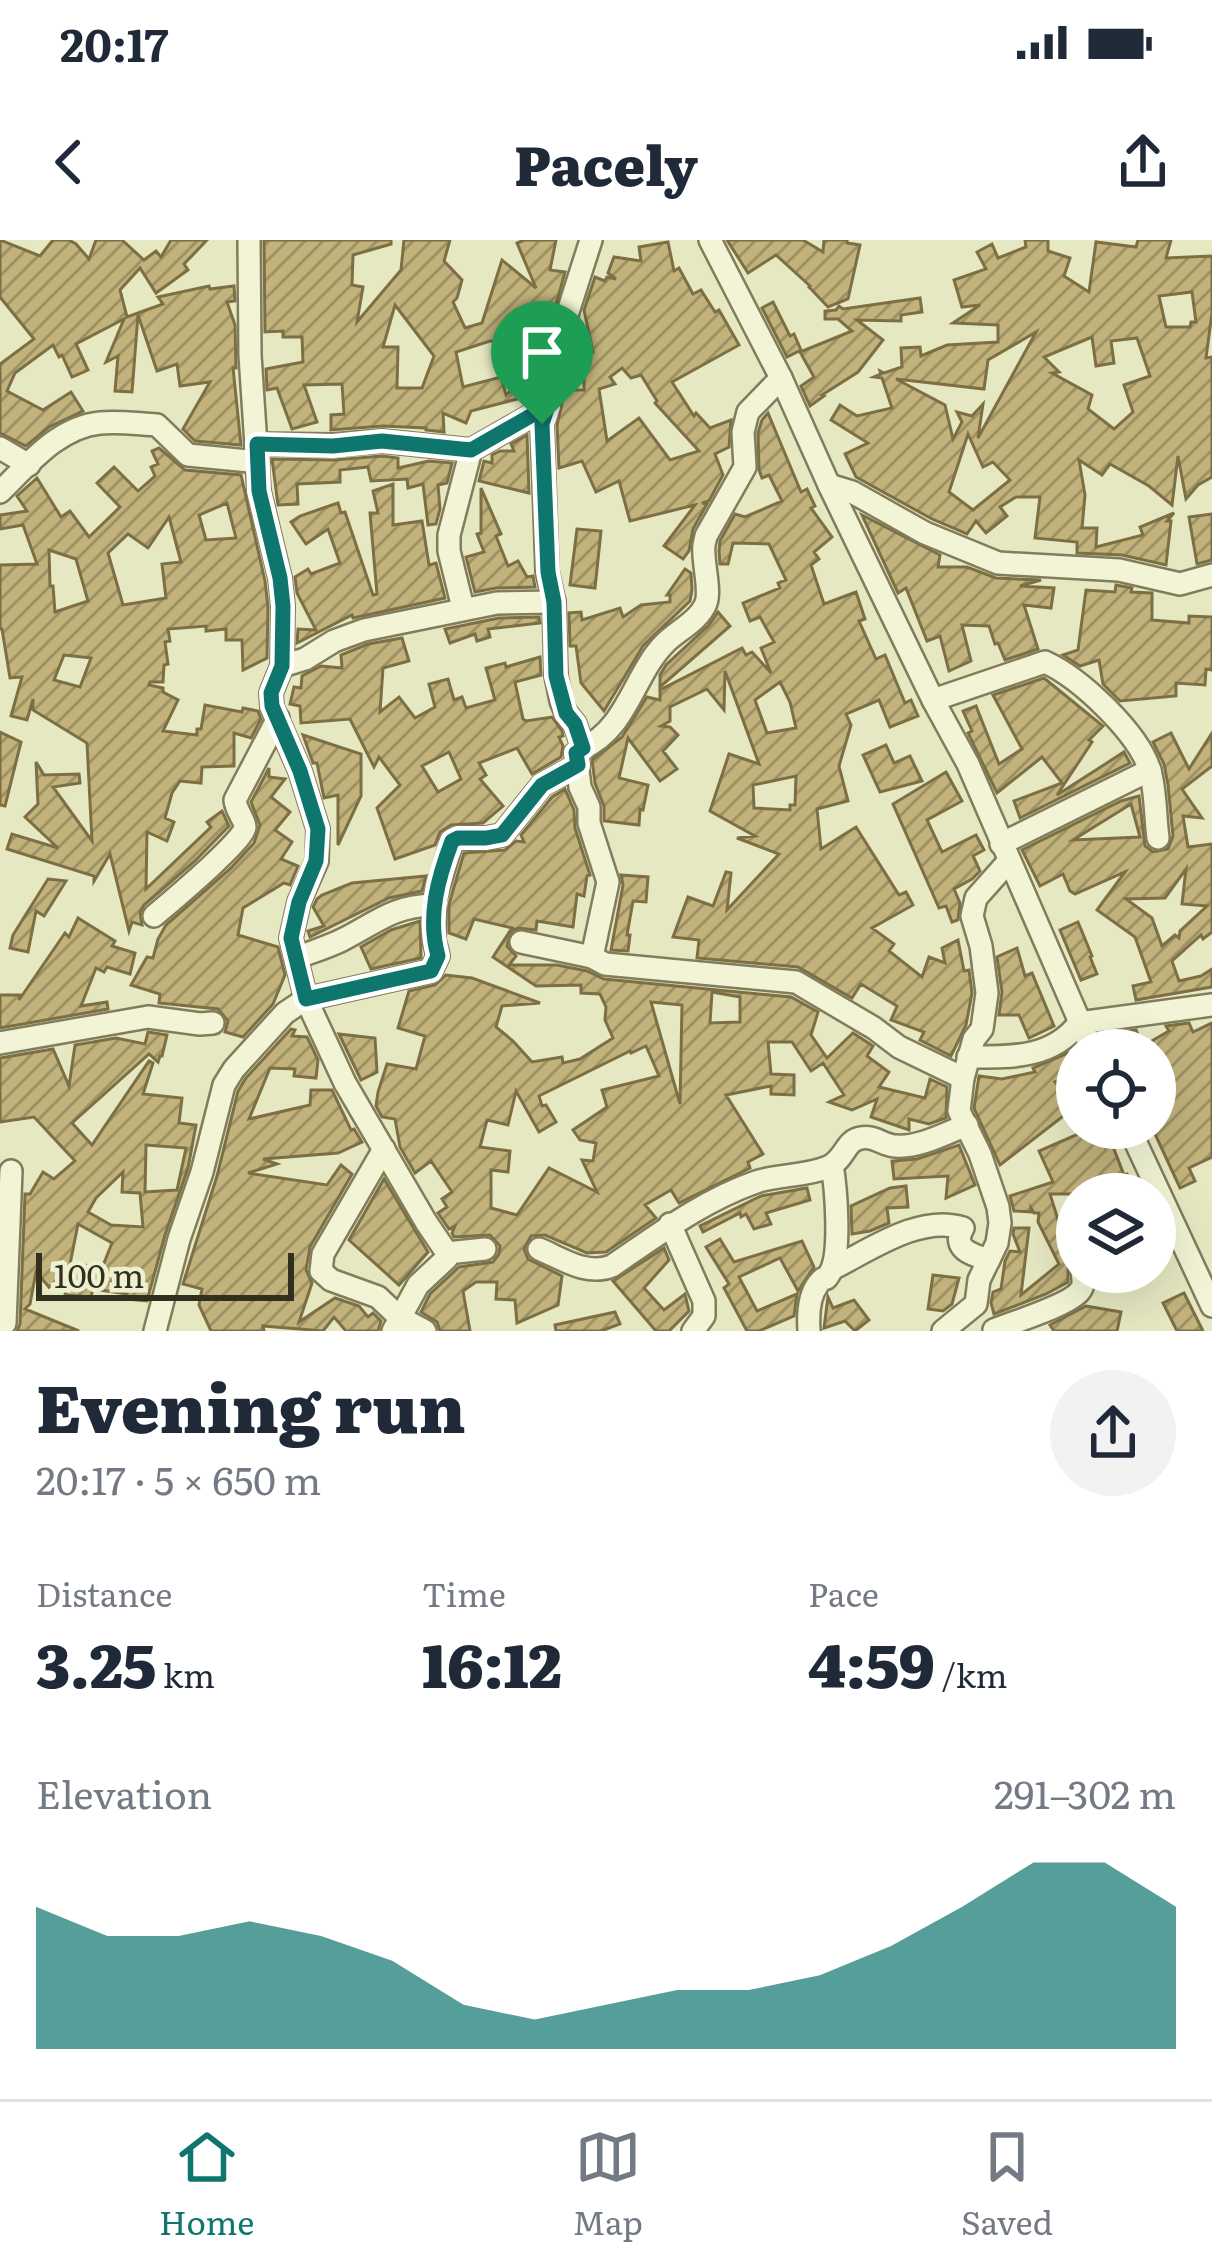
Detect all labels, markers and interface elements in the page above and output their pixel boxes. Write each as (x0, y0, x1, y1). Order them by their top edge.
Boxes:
text: 20:17 (60, 9, 168, 76)
text: Pacely (514, 122, 698, 203)
icon: back (36, 129, 102, 195)
icon: share (1110, 129, 1176, 195)
pin (491, 301, 593, 424)
icon: arrive (509, 319, 575, 385)
map controls (1056, 1029, 1176, 1293)
button: locate (1056, 1029, 1176, 1149)
button: layers (1056, 1173, 1176, 1293)
scale bar (36, 1247, 294, 1300)
text: 100 m (54, 1249, 144, 1298)
text: Evening run (36, 1355, 466, 1453)
button: share (1050, 1370, 1176, 1496)
text: 20:17 · 5 × 650 m (36, 1449, 321, 1507)
text: Distance (36, 1568, 172, 1617)
text: Time (422, 1568, 506, 1617)
text: Pace (808, 1568, 879, 1617)
text: 3.25 (36, 1617, 157, 1706)
text: 16:12 (422, 1617, 562, 1706)
text: 4:59 (808, 1617, 935, 1706)
text: km (157, 1649, 215, 1698)
text: /km (935, 1649, 1008, 1698)
text: Elevation (36, 1763, 212, 1821)
text: 291–302 m (994, 1763, 1176, 1821)
tab: Home (159, 2124, 254, 2245)
tab: Map (573, 2124, 643, 2245)
tab: Saved (961, 2124, 1053, 2245)

